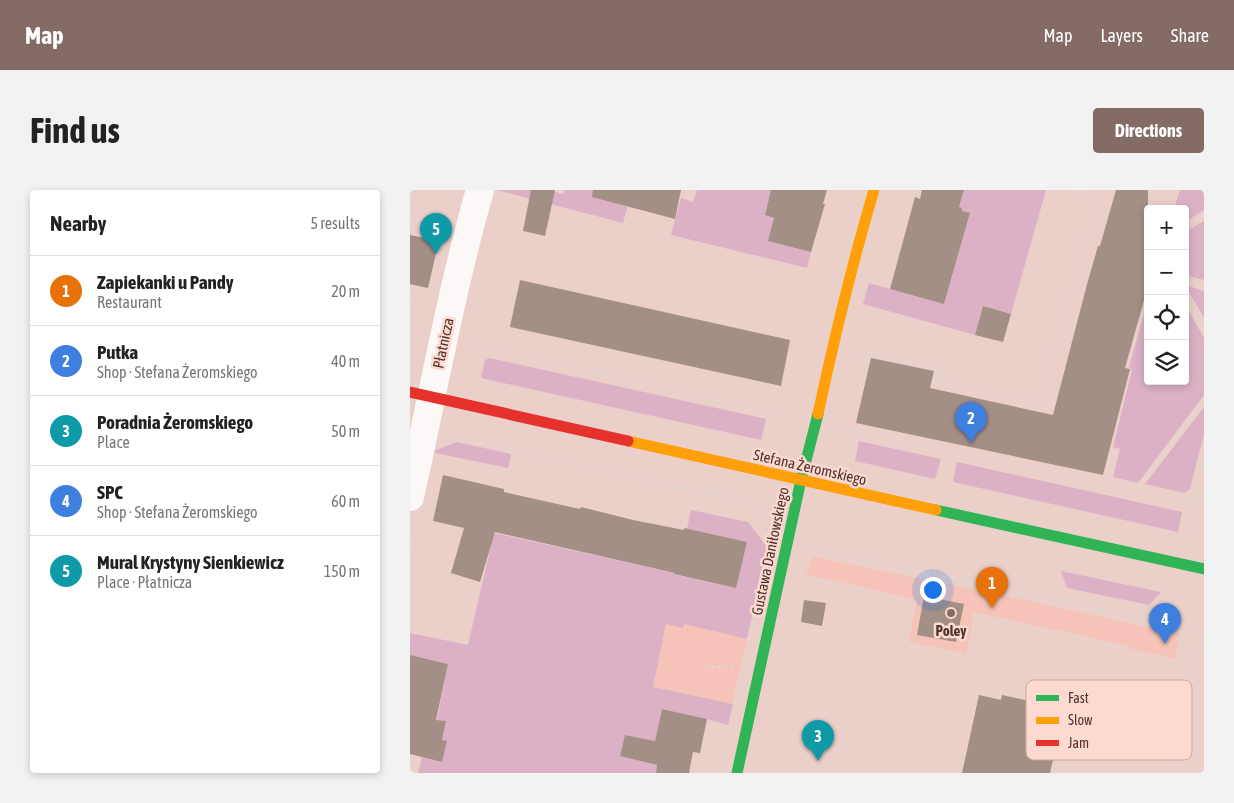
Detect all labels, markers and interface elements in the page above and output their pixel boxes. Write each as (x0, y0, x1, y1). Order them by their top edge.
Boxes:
text: Map (25, 22, 64, 49)
text: Map (1043, 25, 1072, 46)
text: Layers (1100, 25, 1143, 46)
text: Share (1171, 25, 1209, 46)
button: Directions (1093, 108, 1204, 153)
text: Find us (30, 110, 120, 150)
map controls (1144, 205, 1189, 385)
button: + (1144, 205, 1189, 250)
text: Nearby (50, 211, 106, 235)
pin: 5 (420, 213, 452, 254)
text: 5 results (310, 214, 360, 232)
button: − (1144, 250, 1189, 295)
text: Zapiekanki u Pandy (97, 271, 234, 293)
text: 1 (62, 282, 70, 300)
text: 20 m (331, 282, 360, 300)
text: Restaurant (97, 293, 162, 311)
button: locate (1144, 295, 1189, 340)
street label: Płatnicza (429, 316, 457, 370)
button: layers (1144, 340, 1189, 385)
text: Putka (97, 341, 138, 363)
text: 2 (62, 352, 70, 370)
text: 40 m (331, 352, 360, 370)
text: Shop · Stefana Żeromskiego (97, 363, 258, 381)
pin: 2 (955, 402, 987, 443)
text: Poradnia Żeromskiego (97, 411, 253, 433)
text: 3 (62, 422, 70, 440)
text: 50 m (331, 422, 360, 440)
text: Place (97, 433, 130, 451)
street label: Stefana Żeromskiego (752, 446, 868, 488)
text: SPC (97, 481, 123, 503)
street label: Gustawa Daniłowskiego (748, 486, 792, 616)
text: 4 (62, 492, 70, 510)
text: 60 m (331, 492, 360, 510)
text: Shop · Stefana Żeromskiego (97, 503, 258, 521)
text: Mural Krystyny Sienkiewicz (97, 551, 284, 573)
text: 5 (62, 562, 70, 580)
text: 150 m (324, 562, 360, 580)
pin: 1 (976, 567, 1008, 608)
text: Place · Płatnicza (97, 573, 192, 591)
your location (920, 577, 946, 603)
pin: 4 (1149, 603, 1181, 644)
marker: Poley (945, 607, 957, 619)
place label: Poley (936, 622, 967, 639)
legend (1026, 680, 1192, 760)
text: Fast (1068, 690, 1089, 706)
text: Slow (1068, 712, 1093, 728)
pin: 3 (802, 720, 834, 761)
text: Jam (1068, 735, 1089, 751)

